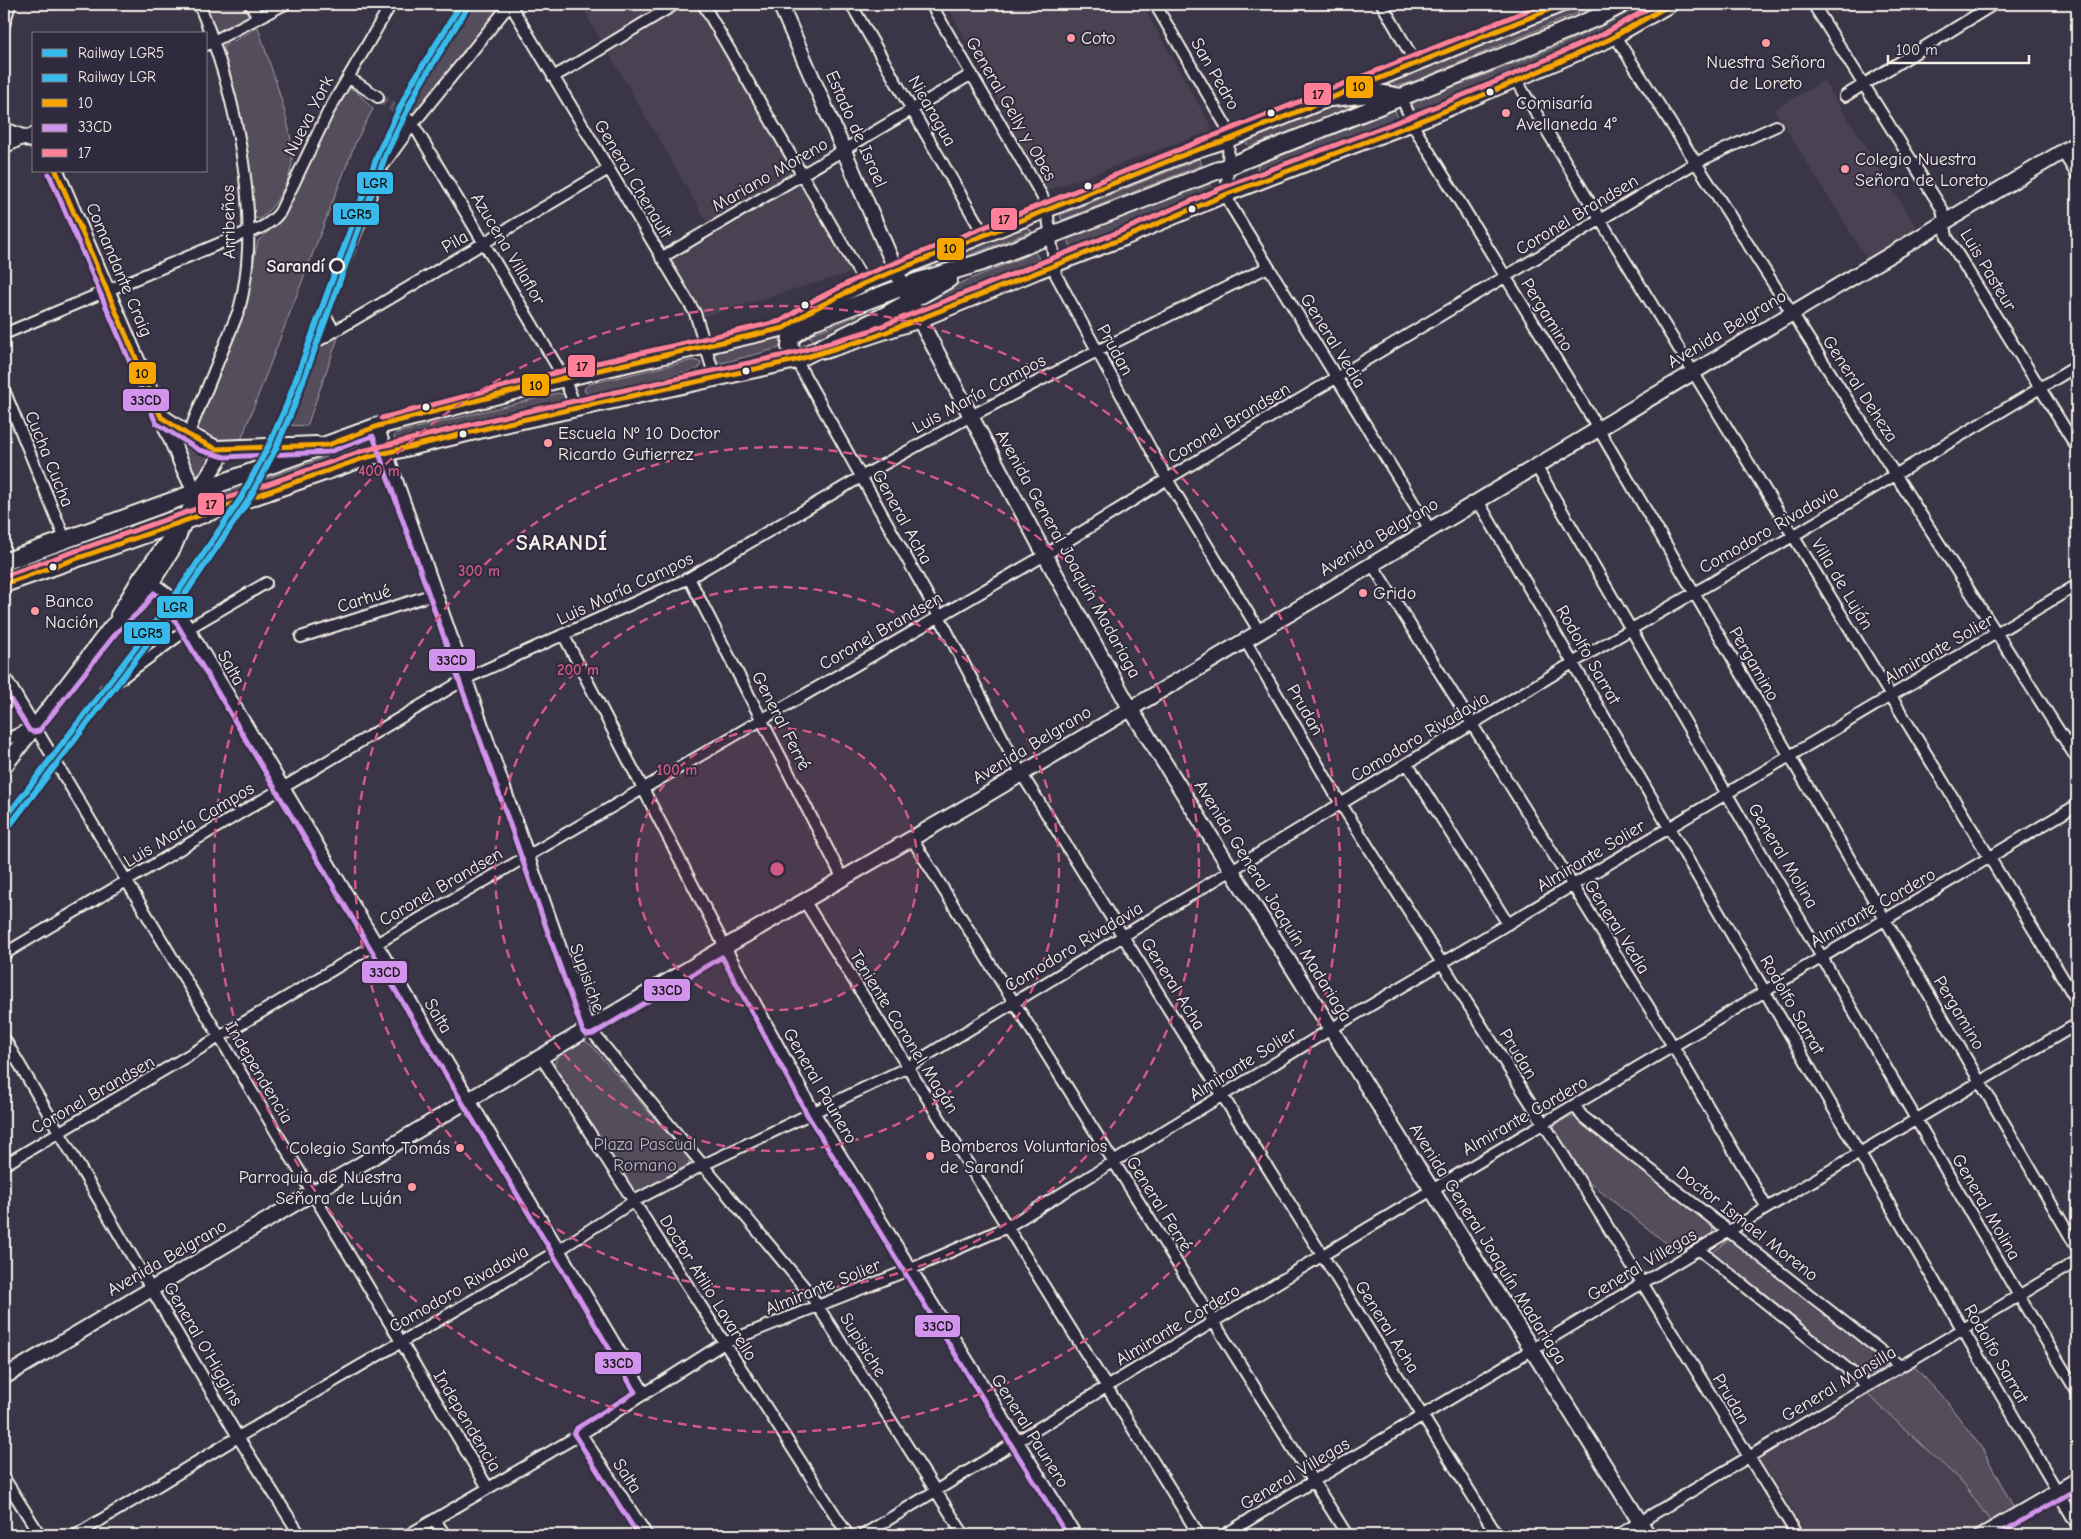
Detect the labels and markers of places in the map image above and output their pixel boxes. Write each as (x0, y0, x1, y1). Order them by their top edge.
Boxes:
place label: Coto (1081, 28, 1116, 49)
marker: Coto (1065, 32, 1077, 44)
marker: Nuestra Señora de Loreto (1760, 37, 1772, 49)
place label: Nuestra Señora de Loreto (1706, 52, 1826, 94)
unlabelled marker (1485, 87, 1495, 97)
place label: Comisaría Avellaneda 4° (1516, 93, 1617, 135)
marker: Comisaría Avellaneda 4° (1500, 107, 1512, 119)
unlabelled marker (1266, 108, 1276, 118)
place label: Colegio Nuestra Señora de Loreto (1855, 149, 1988, 191)
marker: Colegio Nuestra Señora de Loreto (1839, 163, 1851, 175)
unlabelled marker (1083, 181, 1093, 191)
unlabelled marker (1187, 204, 1197, 214)
place label: Sarandí (267, 256, 326, 277)
marker: Sarandí (329, 258, 345, 274)
unlabelled marker (800, 300, 810, 310)
unlabelled marker (741, 366, 751, 376)
unlabelled marker (421, 402, 431, 412)
place label: Escuela Nº 10 Doctor Ricardo Gutierrez (558, 423, 721, 465)
unlabelled marker (458, 429, 468, 439)
marker: Escuela Nº 10 Doctor Ricardo Gutierrez (542, 437, 554, 449)
unlabelled marker (48, 562, 58, 572)
place label: Grido (1373, 583, 1416, 604)
marker: Grido (1357, 587, 1369, 599)
place label: Banco Nación (45, 591, 98, 633)
marker: Banco Nación (29, 605, 41, 617)
centre of rings (768, 860, 786, 878)
place label: Bomberos Voluntarios de Sarandí (940, 1136, 1107, 1178)
place label: Colegio Santo Tomás (289, 1138, 450, 1159)
marker: Colegio Santo Tomás (454, 1142, 466, 1154)
marker: Bomberos Voluntarios de Sarandí (924, 1150, 936, 1162)
place label: Parroquia de Nuestra Señora de Luján (239, 1167, 402, 1209)
marker: Parroquia de Nuestra Señora de Luján (406, 1181, 418, 1193)

